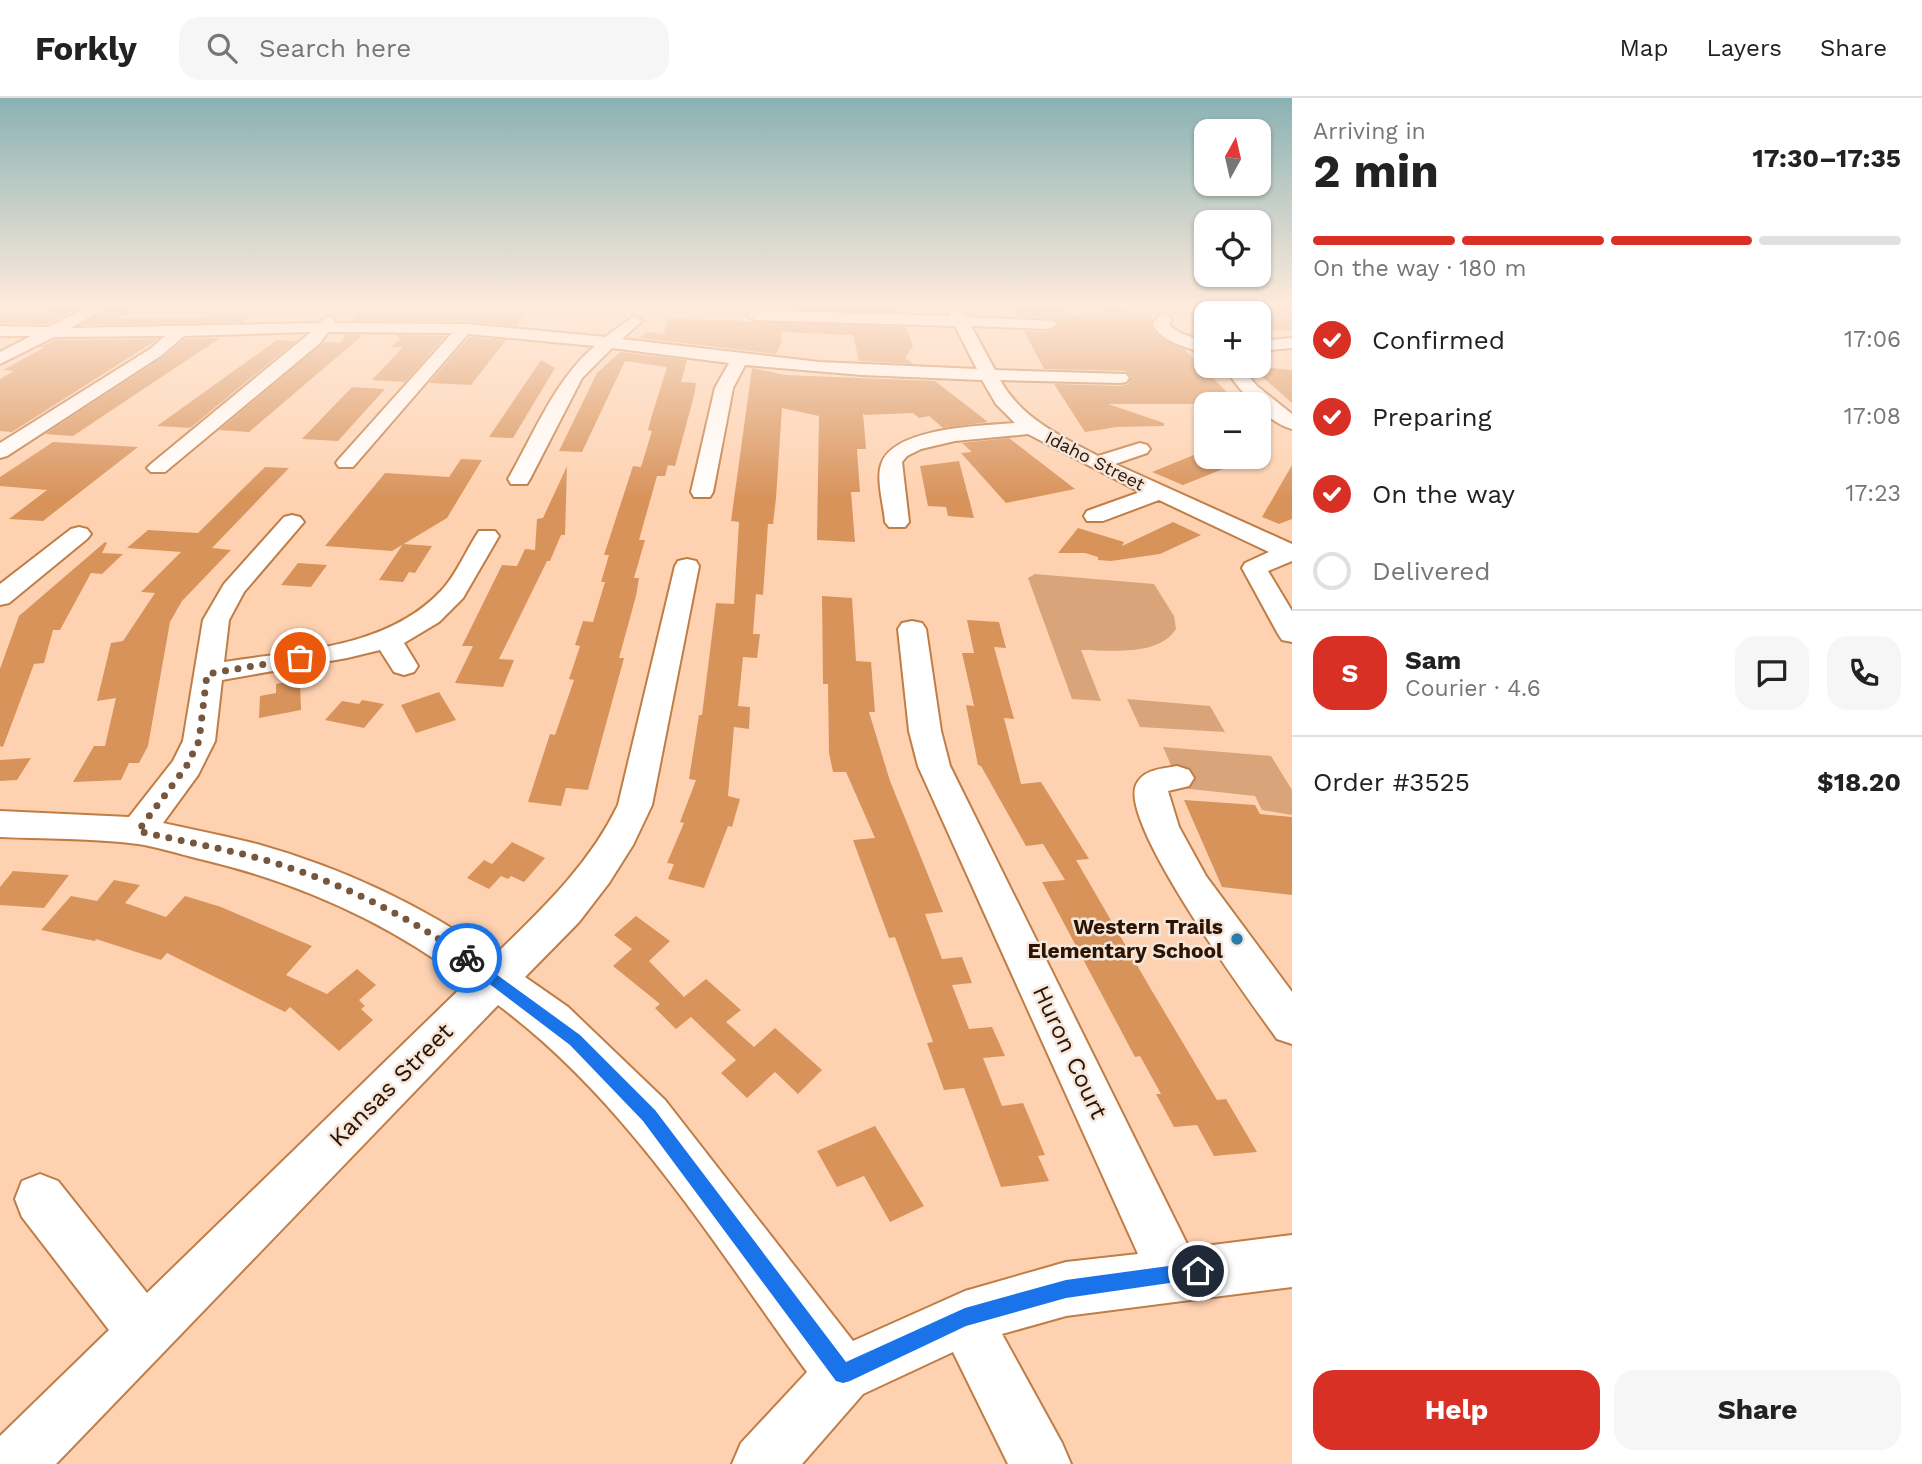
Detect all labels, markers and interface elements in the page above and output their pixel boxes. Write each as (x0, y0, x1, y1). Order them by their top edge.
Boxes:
search box (179, 17, 669, 80)
text: Forkly (35, 29, 137, 68)
icon: search (203, 29, 241, 67)
text: Search here (259, 33, 411, 63)
text: Map (1620, 34, 1668, 62)
text: Layers (1706, 34, 1782, 62)
text: Share (1820, 34, 1887, 62)
text: Arriving in (1313, 118, 1426, 145)
north arrow (1194, 119, 1270, 196)
map controls (1194, 119, 1271, 469)
text: 17:30–17:35 (1753, 143, 1901, 173)
text: 2 min (1313, 144, 1439, 198)
button: locate (1194, 210, 1271, 287)
text: On the way · 180 m (1313, 255, 1526, 282)
button: + (1194, 301, 1271, 378)
icon: check (1313, 321, 1351, 359)
text: Confirmed (1372, 325, 1505, 355)
text: 17:06 (1844, 326, 1901, 353)
button: − (1194, 392, 1271, 469)
icon: check (1313, 398, 1351, 436)
text: Preparing (1372, 402, 1492, 432)
text: 17:08 (1844, 403, 1901, 430)
street label: Idaho Street (1042, 426, 1149, 495)
icon: check (1313, 475, 1351, 513)
text: On the way (1372, 479, 1515, 509)
text: 17:23 (1846, 480, 1901, 507)
text: Delivered (1372, 556, 1491, 586)
pin (270, 628, 330, 688)
button: chat (1735, 636, 1809, 710)
button: phone (1827, 636, 1901, 710)
icon: bag (281, 639, 319, 677)
text: Sam (1405, 645, 1461, 675)
text: S (1342, 658, 1358, 688)
text: Courier · 4.6 (1405, 675, 1541, 702)
text: Order #3525 (1313, 767, 1470, 797)
text: $18.20 (1817, 767, 1901, 797)
place label: Western Trails Elementary School (1027, 914, 1223, 963)
courier (432, 923, 502, 993)
marker: Western Trails Elementary School (1229, 931, 1245, 947)
icon: bike (448, 939, 486, 977)
street label: Huron Court (1027, 981, 1113, 1123)
street label: Kansas Street (323, 1017, 459, 1153)
pin (1168, 1241, 1228, 1301)
icon: home (1179, 1252, 1217, 1290)
button: Help (1313, 1370, 1600, 1450)
button: Share (1614, 1370, 1901, 1450)

